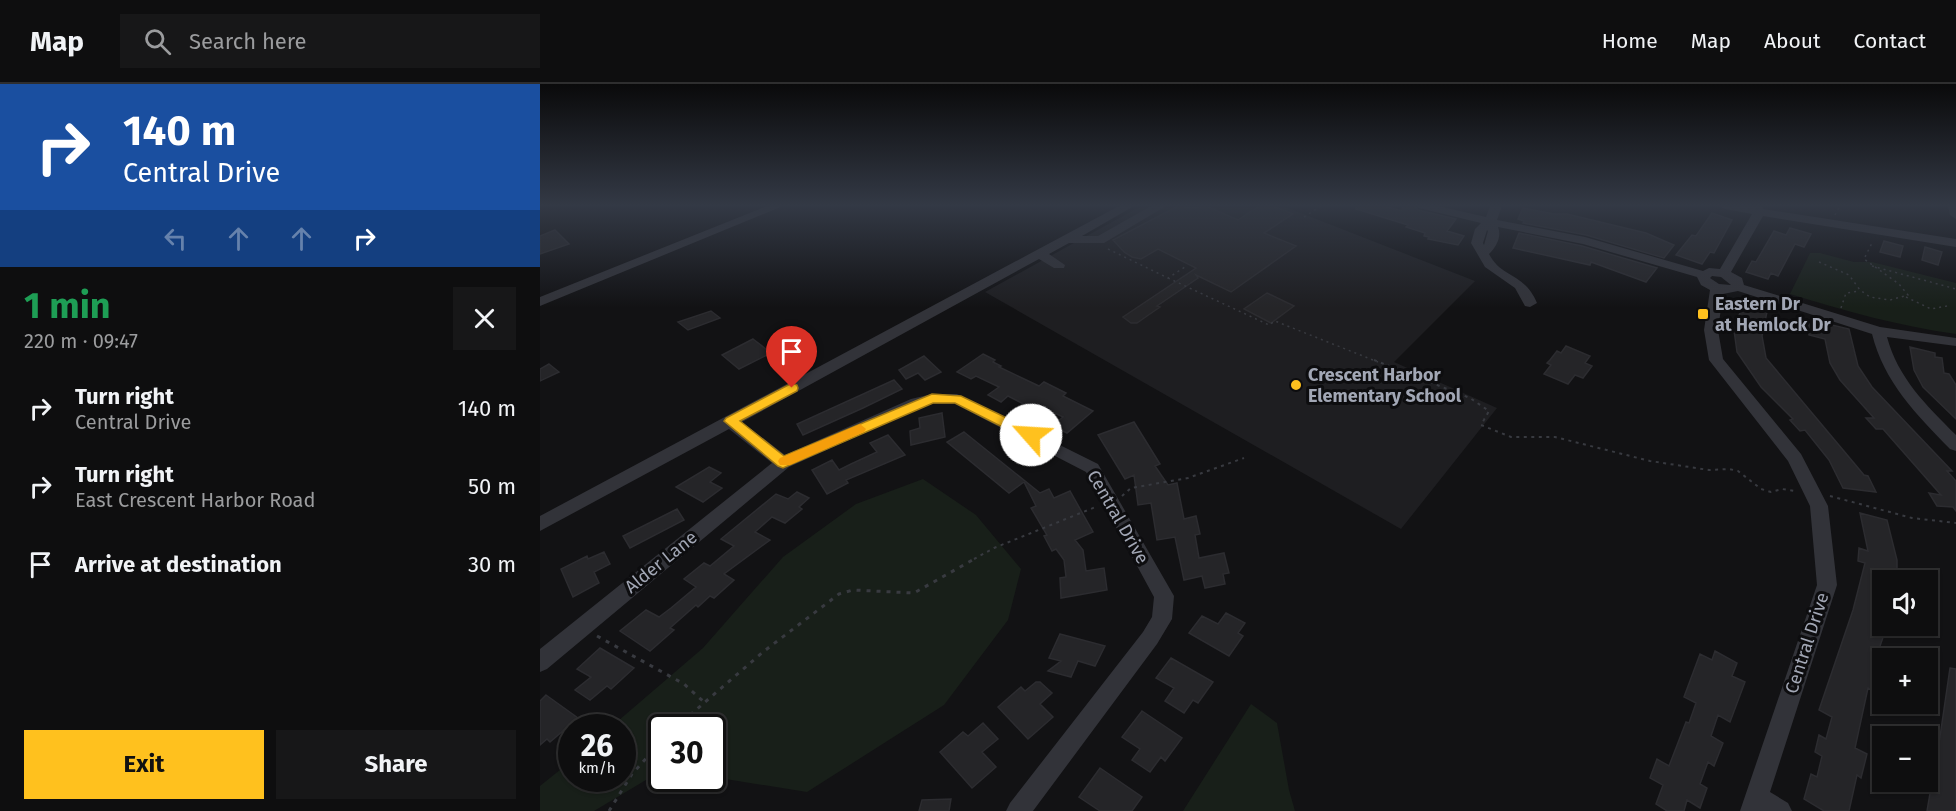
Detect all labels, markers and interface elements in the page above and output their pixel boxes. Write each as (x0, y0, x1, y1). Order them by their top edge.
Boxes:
search box (120, 14, 540, 68)
text: Map (30, 25, 84, 58)
icon: search (141, 25, 174, 58)
text: Search here (189, 28, 307, 55)
text: Home (1602, 28, 1658, 54)
text: Map (1691, 28, 1731, 54)
text: About (1764, 28, 1821, 54)
text: Contact (1854, 28, 1926, 54)
text: 140 m (123, 106, 236, 156)
icon: right (24, 108, 102, 186)
text: Central Drive (123, 157, 280, 189)
icon: left (159, 222, 192, 255)
icon: ahead (222, 222, 255, 255)
icon: ahead (285, 222, 318, 255)
icon: right (348, 222, 381, 255)
text: 1 min (24, 284, 111, 328)
button: close (453, 287, 516, 350)
place label: Eastern Dr at Hemlock Dr (1715, 293, 1832, 336)
marker: Eastern Dr at Hemlock Dr (1696, 307, 1710, 321)
pin (766, 326, 817, 388)
text: 220 m · 09:47 (24, 329, 138, 353)
icon: arrive (775, 335, 808, 368)
place label: Crescent Harbor Elementary School (1308, 364, 1462, 407)
marker: Crescent Harbor Elementary School (1289, 378, 1303, 392)
text: Turn right (75, 383, 174, 410)
icon: right (24, 392, 57, 425)
text: 140 m (458, 395, 516, 422)
position arrow (999, 403, 1063, 467)
text: Central Drive (75, 410, 191, 434)
text: Turn right (75, 461, 174, 488)
street label: Central Drive (1082, 466, 1154, 568)
icon: right (24, 470, 57, 503)
text: 50 m (468, 473, 516, 500)
text: East Crescent Harbor Road (75, 488, 315, 512)
street label: Alder Lane (620, 526, 702, 598)
icon: arrive (24, 548, 57, 581)
text: Arrive at destination (75, 551, 282, 578)
text: 30 m (468, 551, 516, 578)
map controls (1872, 570, 1938, 792)
button: sound (1872, 570, 1938, 636)
street label: Central Drive (1780, 590, 1834, 696)
button: + (1872, 648, 1938, 714)
speed limit sign: 30 (648, 714, 726, 792)
button: − (1872, 726, 1938, 792)
text: 26 (581, 728, 613, 764)
button: Exit (24, 730, 264, 799)
button: Share (276, 730, 516, 799)
text: km/h (578, 759, 616, 777)

